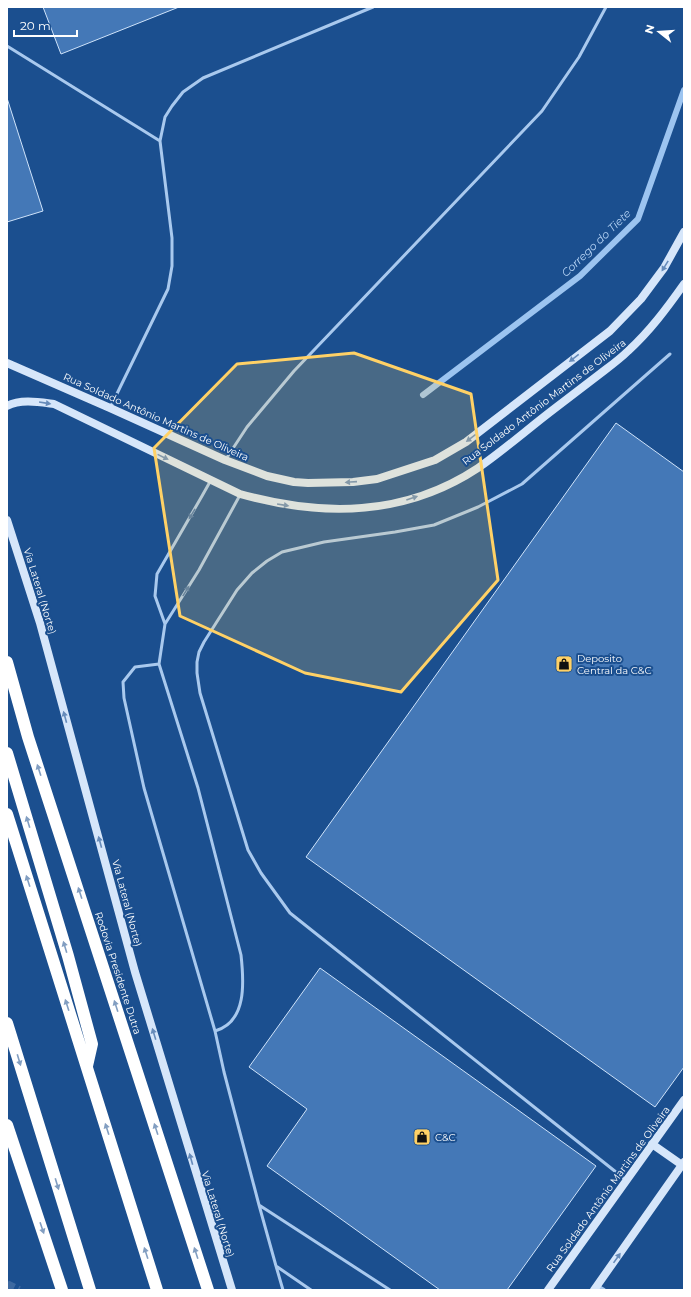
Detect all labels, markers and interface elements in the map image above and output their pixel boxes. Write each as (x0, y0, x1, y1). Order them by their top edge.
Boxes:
scale bar (14, 12, 77, 38)
north arrow (639, 12, 679, 52)
text: 20 m (20, 18, 51, 33)
text: N (641, 23, 657, 35)
water label: Corrego do Tiete (558, 206, 634, 280)
one-way arrow (661, 261, 669, 271)
street label: Rua Soldado Antônio Martins de Oliveira (460, 336, 628, 468)
one-way arrow (569, 354, 580, 363)
street label: Rua Soldado Antônio Martins de Oliveira (61, 370, 251, 464)
one-way arrow (39, 400, 51, 406)
one-way arrow (466, 433, 477, 442)
one-way arrow (158, 454, 169, 460)
one-way arrow (345, 479, 357, 486)
one-way arrow (406, 495, 418, 501)
one-way arrow (277, 502, 289, 508)
one-way arrow (189, 508, 196, 520)
street label: Via Lateral (Norte) (21, 546, 59, 636)
one-way arrow (182, 585, 189, 597)
place label: Deposito Central da C&C (577, 652, 652, 677)
shop icon: Deposito Central da C&C (554, 654, 574, 674)
one-way arrow (62, 710, 68, 723)
one-way arrow (36, 764, 42, 776)
one-way arrow (25, 816, 31, 828)
one-way arrow (97, 836, 103, 848)
street label: Via Lateral (Norte) (109, 858, 145, 948)
one-way arrow (25, 875, 31, 887)
one-way arrow (76, 887, 82, 899)
street label: Rodovia Presidente Dutra (92, 910, 144, 1036)
one-way arrow (62, 941, 68, 953)
one-way arrow (64, 999, 70, 1011)
one-way arrow (113, 999, 119, 1011)
one-way arrow (151, 1028, 157, 1040)
one-way arrow (16, 1054, 22, 1066)
street label: Rua Soldado Antônio Martins de Oliveira (543, 1104, 673, 1274)
one-way arrow (103, 1123, 109, 1135)
one-way arrow (153, 1123, 159, 1135)
shop icon: C&C (412, 1127, 432, 1147)
place label: C&C (435, 1131, 456, 1144)
one-way arrow (188, 1153, 194, 1165)
street label: Via Lateral (Norte) (199, 1169, 237, 1259)
one-way arrow (54, 1179, 60, 1191)
one-way arrow (39, 1222, 45, 1234)
one-way arrow (143, 1246, 149, 1258)
one-way arrow (193, 1247, 199, 1259)
one-way arrow (613, 1253, 621, 1263)

